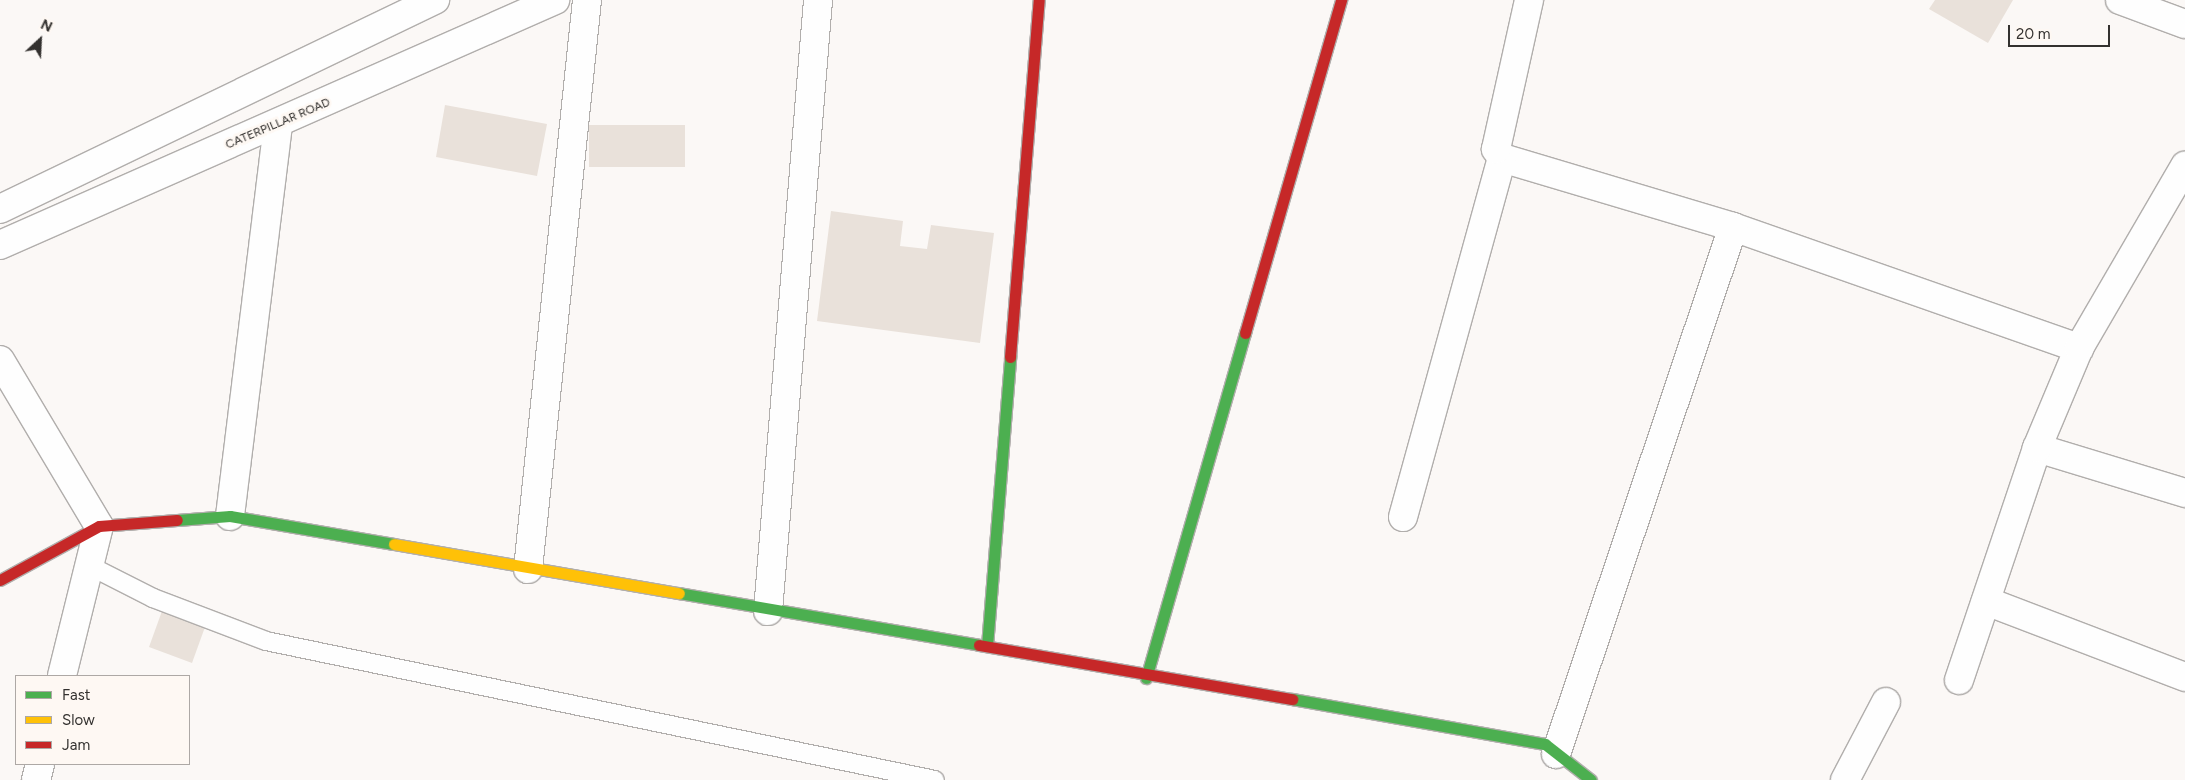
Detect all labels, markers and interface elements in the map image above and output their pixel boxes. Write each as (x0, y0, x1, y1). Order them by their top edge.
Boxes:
north arrow (15, 15, 65, 65)
scale bar (2010, 15, 2112, 47)
text: N (38, 16, 55, 36)
text: 20 m (2016, 25, 2050, 43)
street label: CATERPILLAR ROAD (223, 95, 333, 153)
legend (15, 675, 190, 765)
text: Fast (62, 686, 90, 704)
text: Slow (62, 711, 95, 729)
text: Jam (62, 736, 90, 754)

